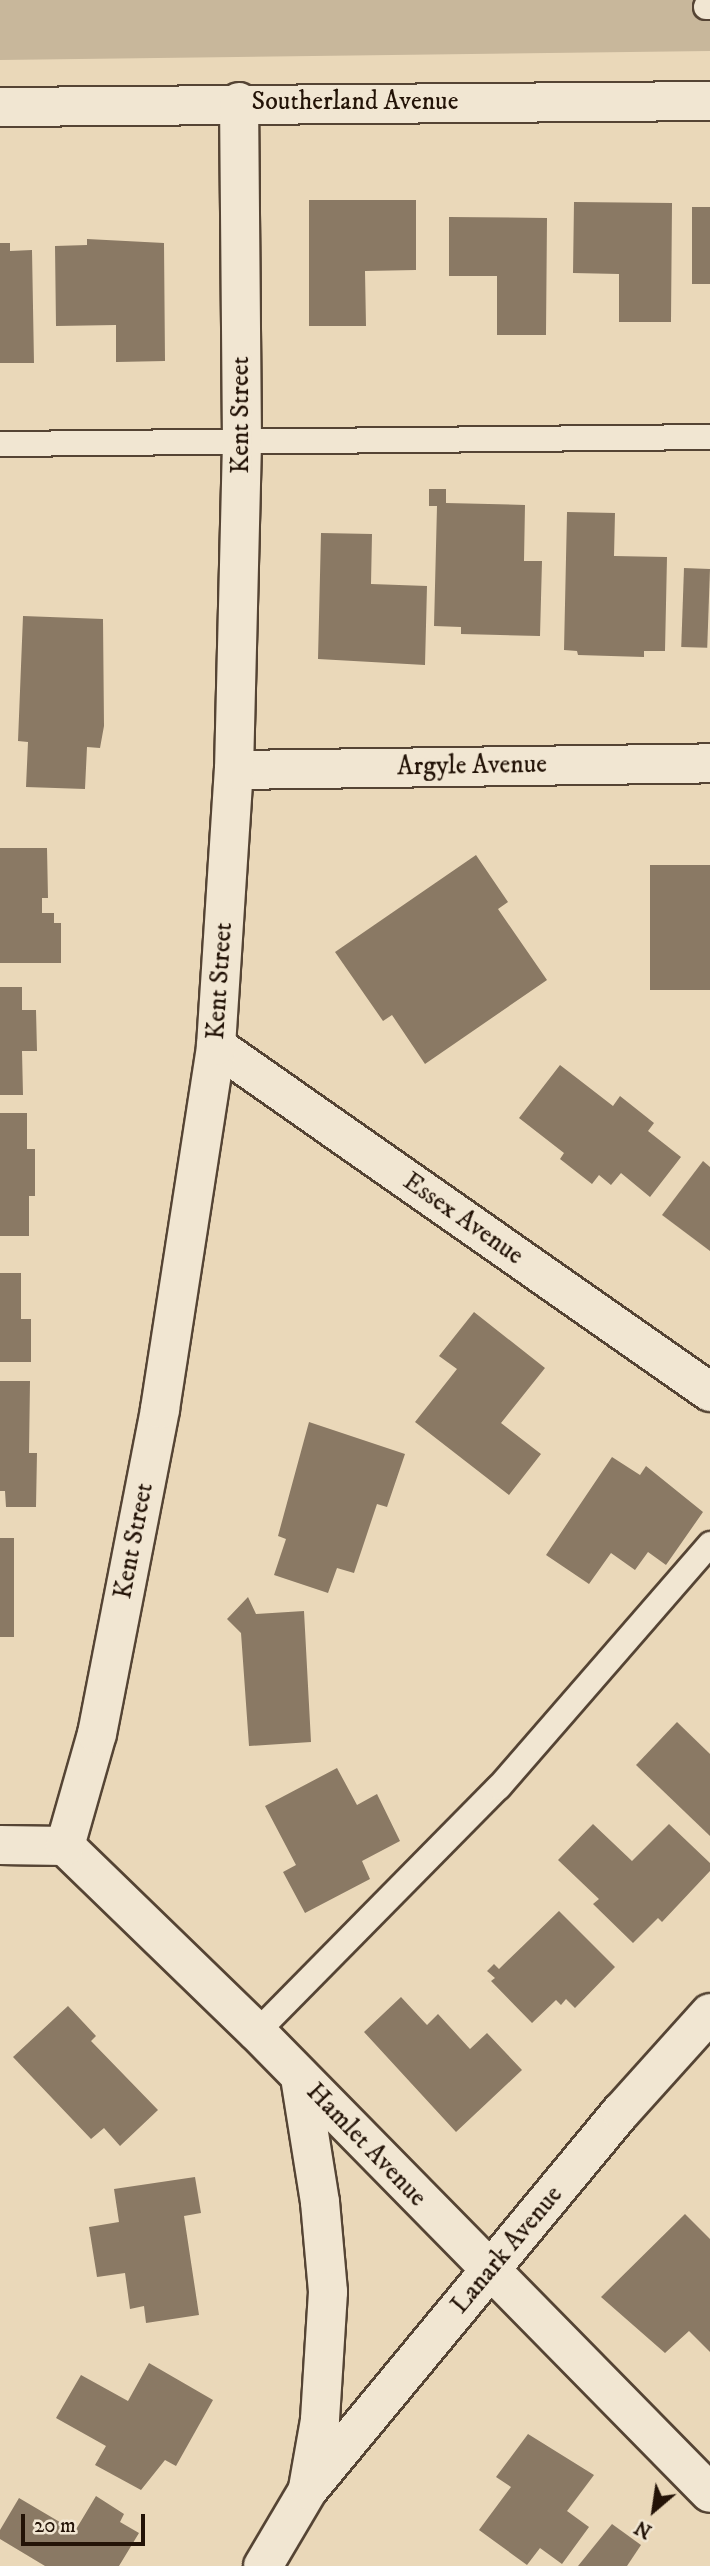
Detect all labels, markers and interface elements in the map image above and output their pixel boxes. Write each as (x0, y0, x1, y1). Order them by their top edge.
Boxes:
street label: Southerland Avenue (252, 86, 458, 118)
street label: Kent Street (225, 356, 257, 474)
street label: Argyle Avenue (397, 749, 547, 783)
street label: Kent Street (200, 921, 240, 1041)
street label: Essex Avenue (397, 1166, 529, 1272)
street label: Kent Street (107, 1480, 161, 1602)
street label: Hamlet Avenue (299, 2077, 433, 2213)
street label: Lanark Avenue (444, 2180, 570, 2320)
north arrow (619, 2475, 689, 2545)
scale bar (24, 2500, 149, 2544)
text: 20 m (34, 2513, 76, 2539)
text: N (631, 2515, 656, 2543)

